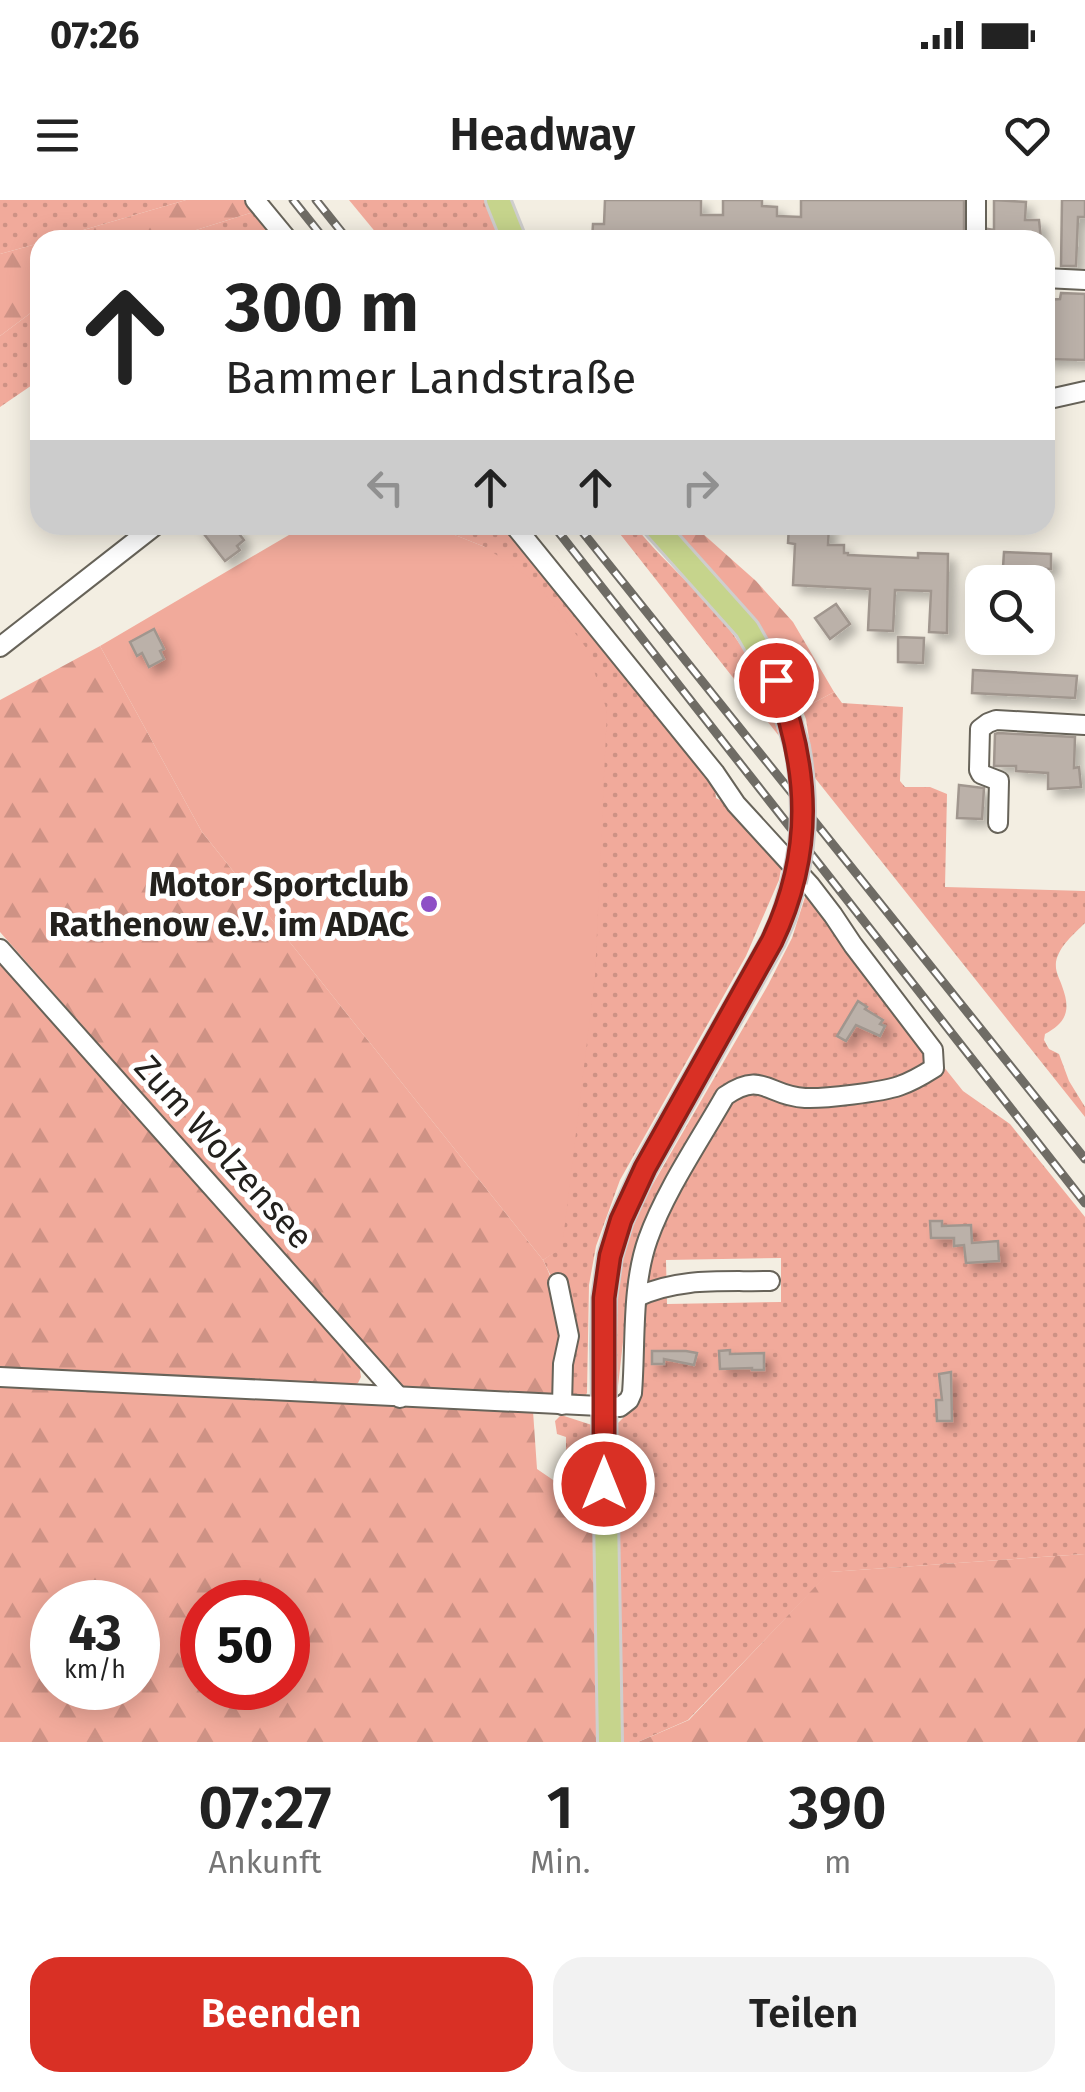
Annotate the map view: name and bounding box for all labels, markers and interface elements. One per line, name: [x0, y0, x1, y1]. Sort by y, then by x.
text: 07:26: [50, 12, 139, 58]
icon: menu: [30, 108, 85, 163]
text: Headway: [450, 108, 635, 162]
icon: heart: [1000, 108, 1055, 163]
text: 300 m: [225, 266, 419, 350]
icon: ahead: [60, 270, 190, 400]
text: Bammer Landstraße: [225, 351, 636, 405]
icon: left: [358, 460, 413, 515]
icon: ahead: [463, 460, 518, 515]
icon: ahead: [568, 460, 623, 515]
icon: right: [673, 460, 728, 515]
map controls: [965, 565, 1055, 655]
button: search: [965, 565, 1055, 655]
pin: [734, 638, 819, 723]
icon: arrive: [749, 653, 804, 708]
place label: Motor Sportclub Rathenow e.V. im ADAC: [49, 863, 409, 945]
marker: Motor Sportclub Rathenow e.V. im ADAC: [418, 893, 440, 915]
street label: Zum Wolzensee: [126, 1047, 322, 1257]
position arrow: [552, 1432, 656, 1536]
speed limit sign: 50: [180, 1580, 310, 1710]
text: 43: [68, 1603, 122, 1663]
text: km/h: [64, 1655, 126, 1685]
text: 07:27: [198, 1772, 332, 1844]
text: 1: [546, 1772, 574, 1844]
text: 390: [789, 1772, 887, 1844]
text: Ankunft: [209, 1843, 321, 1881]
text: Min.: [530, 1843, 590, 1881]
text: m: [824, 1843, 851, 1881]
button: Beenden: [30, 1957, 533, 2072]
button: Teilen: [553, 1957, 1055, 2072]

